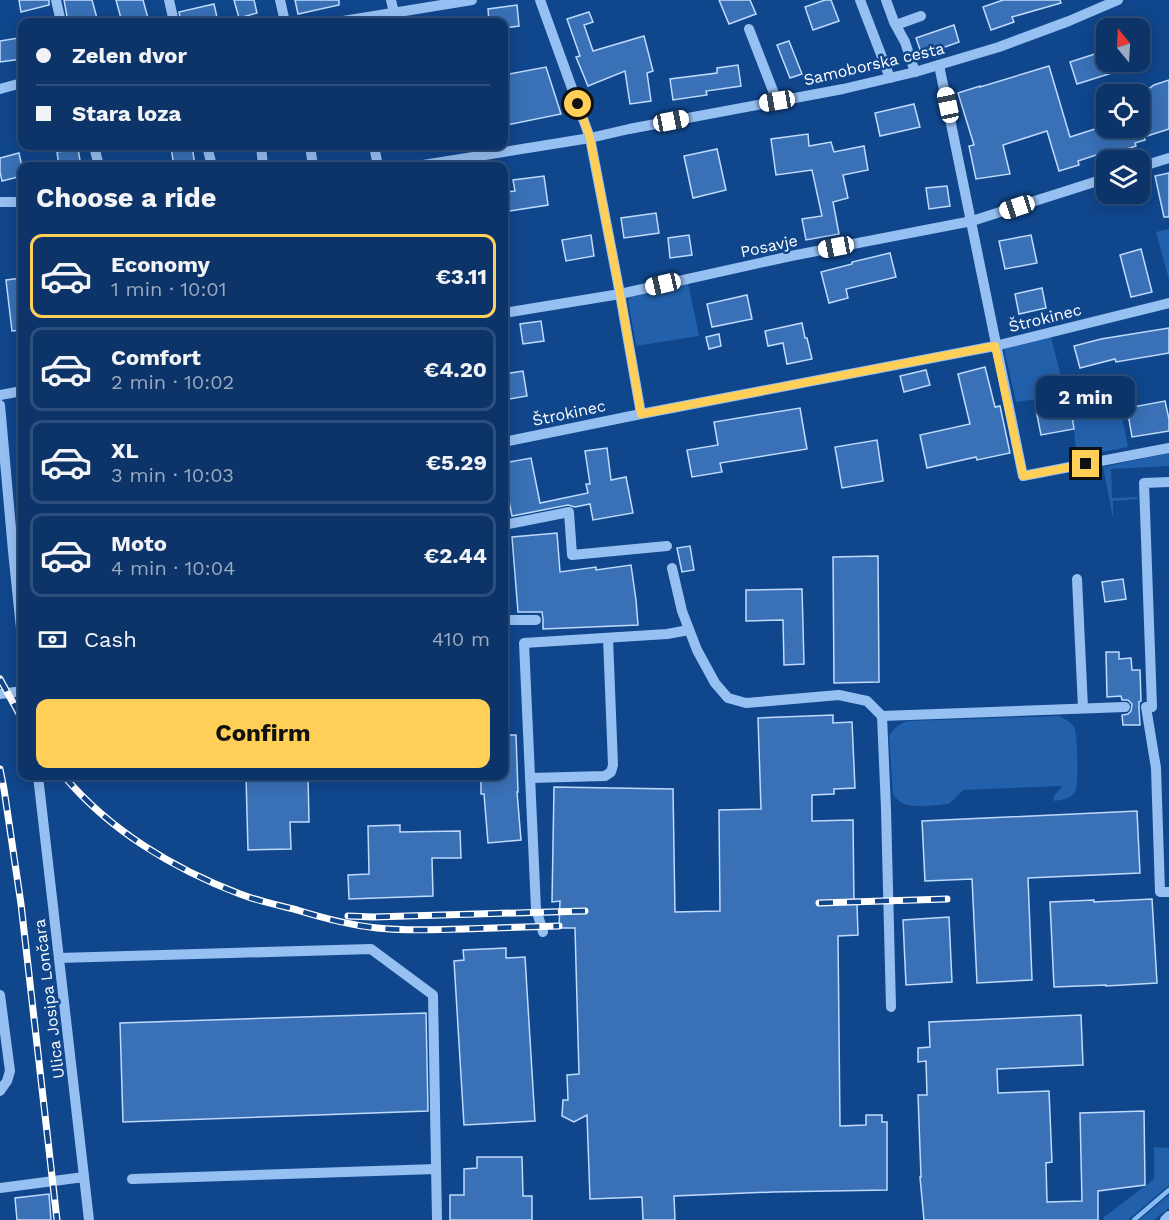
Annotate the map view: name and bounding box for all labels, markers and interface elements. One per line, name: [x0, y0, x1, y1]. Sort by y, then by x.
north arrow: [1096, 18, 1150, 72]
map controls: [1096, 18, 1150, 204]
street label: Samoborska cesta: [802, 39, 946, 89]
text: Zelen dvor: [72, 43, 187, 68]
button: locate: [1096, 84, 1150, 138]
car: [935, 86, 961, 124]
car: [758, 89, 796, 113]
route start: [564, 90, 591, 117]
text: Stara loza: [72, 101, 181, 126]
car: [652, 109, 690, 133]
button: layers: [1096, 150, 1150, 204]
text: Choose a ride: [36, 182, 216, 214]
car: [997, 193, 1037, 221]
street label: Posavje: [739, 231, 799, 261]
car: [817, 235, 855, 259]
icon: car: [39, 249, 93, 303]
text: Economy: [111, 252, 210, 277]
text: €3.11: [435, 264, 487, 289]
car: [643, 271, 683, 297]
text: 1 min · 10:01: [111, 277, 227, 301]
street label: Štrokinec: [1007, 300, 1083, 336]
icon: car: [39, 342, 93, 396]
text: Comfort: [111, 345, 201, 370]
text: €4.20: [424, 357, 487, 382]
text: 2 min · 10:02: [111, 370, 234, 394]
callout: 2 min: [1036, 377, 1136, 419]
text: 2 min: [1058, 385, 1113, 409]
street label: Štrokinec: [531, 396, 607, 430]
icon: car: [39, 435, 93, 489]
text: XL: [111, 438, 139, 463]
text: €5.29: [426, 450, 487, 475]
route end: [1072, 450, 1099, 477]
text: 3 min · 10:03: [111, 463, 234, 487]
icon: car: [39, 528, 93, 582]
text: Moto: [111, 531, 167, 556]
text: €2.44: [424, 543, 487, 568]
text: 4 min · 10:04: [111, 556, 235, 580]
icon: cash: [36, 623, 69, 656]
text: Cash: [84, 627, 137, 652]
text: 410 m: [432, 627, 490, 651]
button: Confirm: [36, 699, 490, 768]
street label: Ulica Josipa Lončara: [30, 918, 68, 1080]

